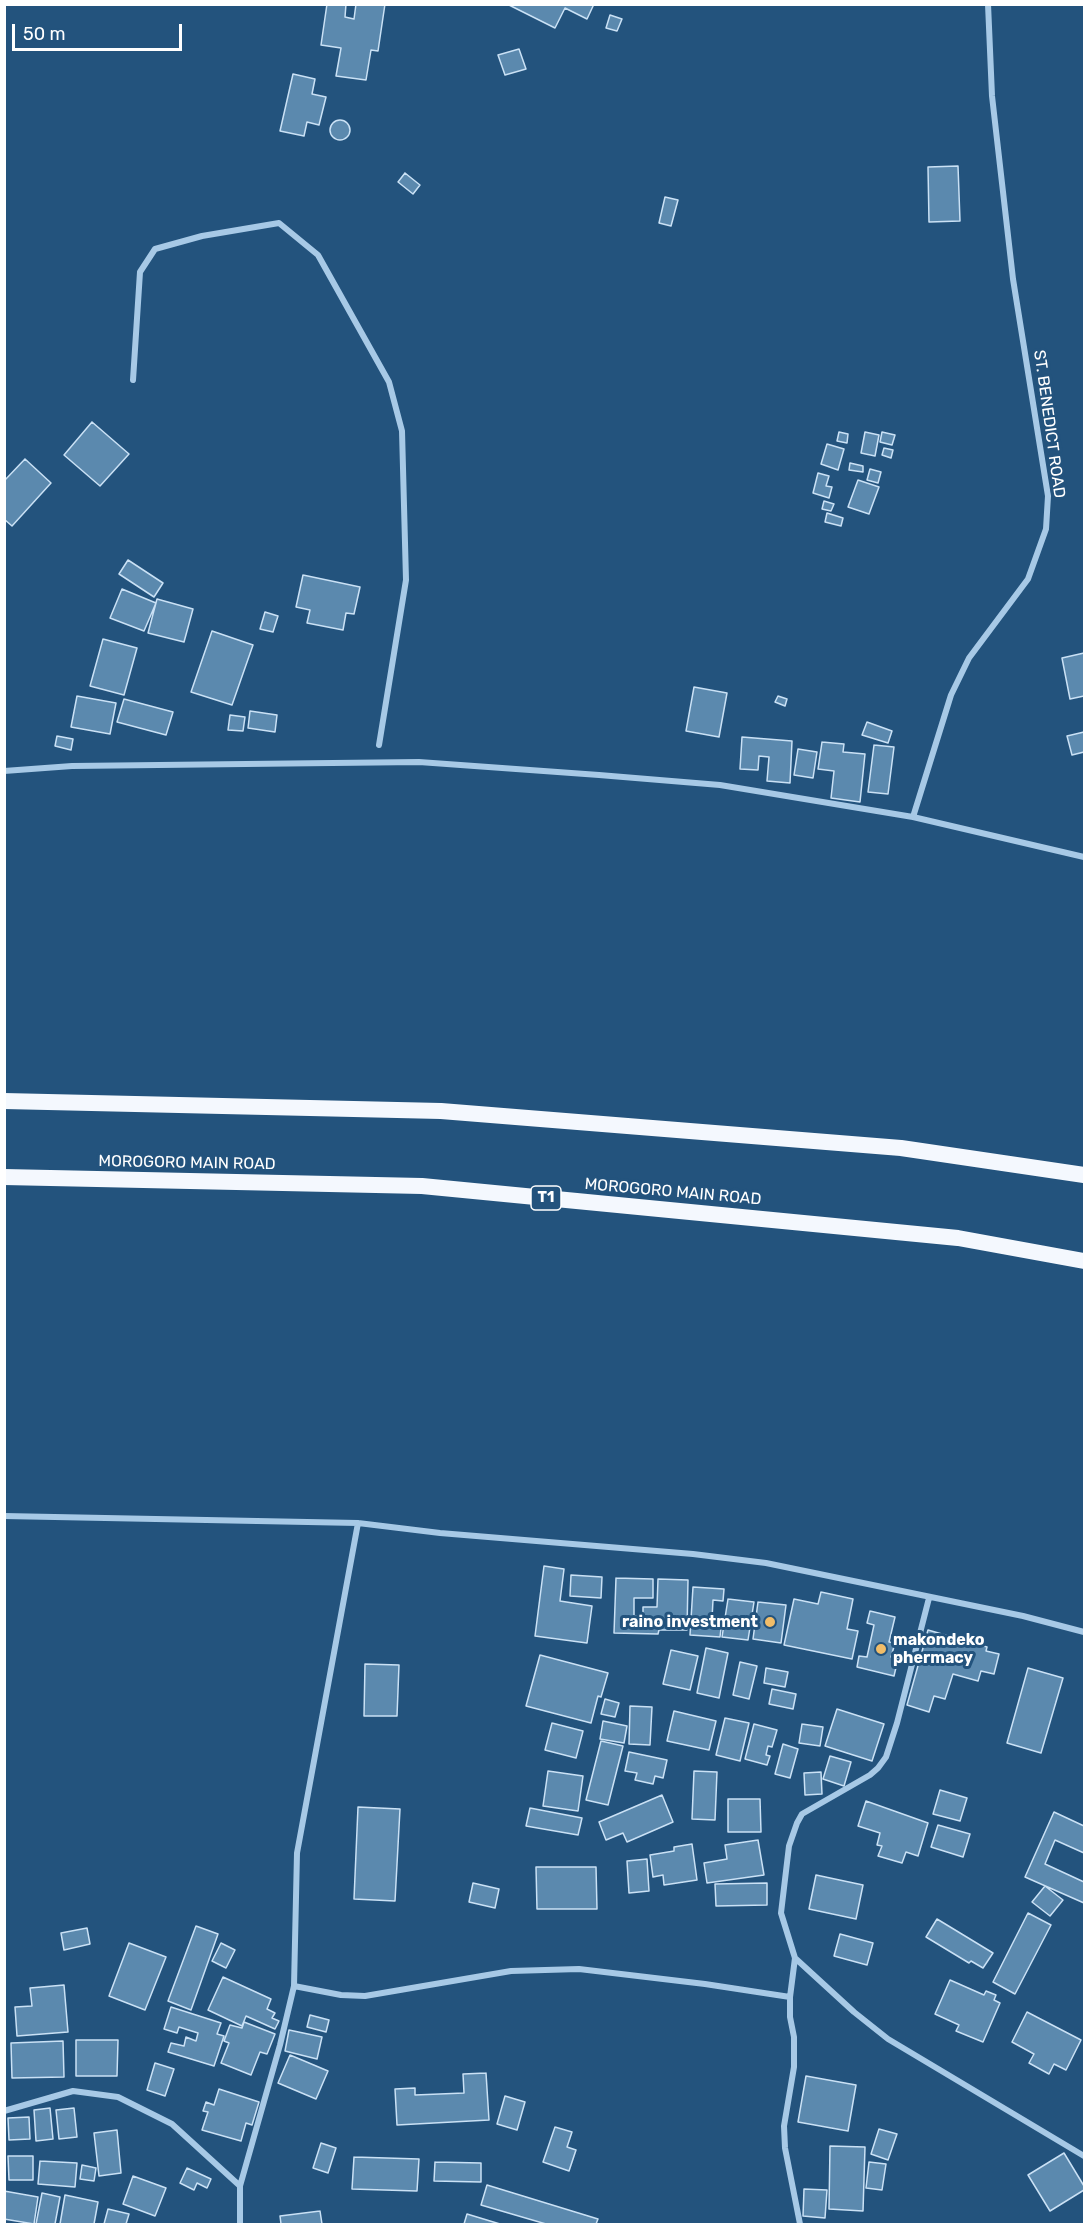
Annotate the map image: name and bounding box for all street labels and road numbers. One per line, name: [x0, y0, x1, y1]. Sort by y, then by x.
street label: ST. BENEDICT ROAD: [1029, 349, 1069, 499]
street label: MOROGORO MAIN ROAD: [98, 1152, 276, 1174]
street label: MOROGORO MAIN ROAD: [584, 1175, 762, 1209]
road number: T1: [531, 1186, 561, 1210]

